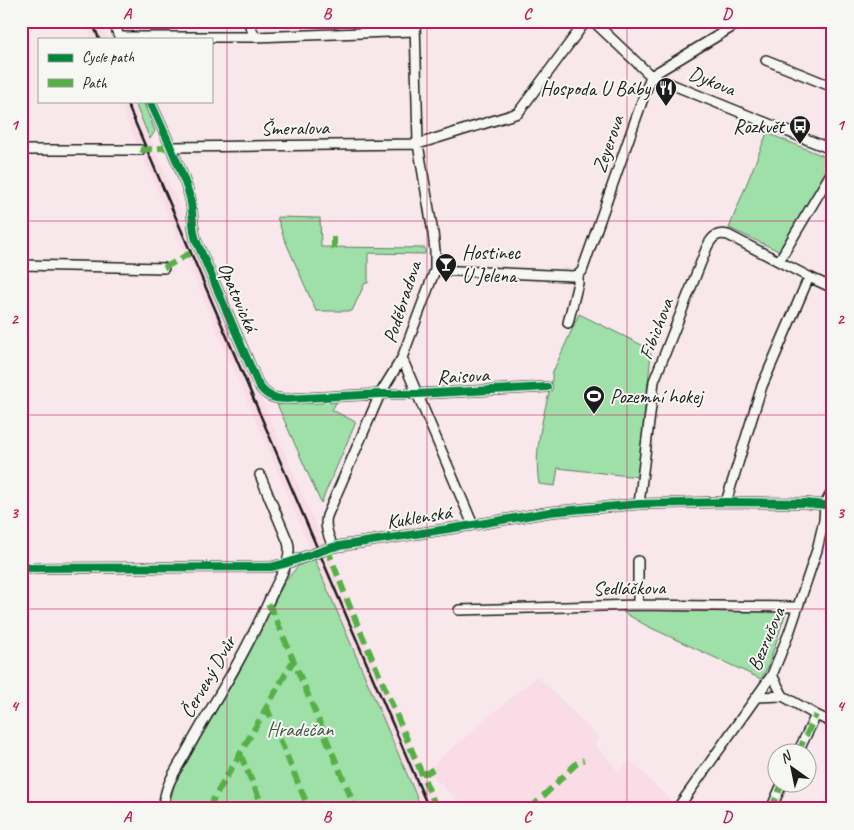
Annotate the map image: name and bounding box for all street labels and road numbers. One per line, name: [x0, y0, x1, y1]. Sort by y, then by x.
street label: Dykova: [685, 60, 741, 102]
street label: Zeyerova: [587, 111, 630, 176]
street label: Šmeralova: [261, 115, 331, 141]
street label: Poděbradova: [377, 256, 427, 346]
street label: Opatovická: [212, 258, 265, 338]
street label: Fibichova: [633, 294, 680, 363]
street label: Raisova: [436, 362, 491, 390]
street label: Kuklenská: [385, 499, 455, 534]
street label: Sedláčkova: [593, 575, 667, 601]
street label: Bezručova: [741, 602, 791, 675]
street label: Červený Dvůr: [175, 630, 242, 722]

